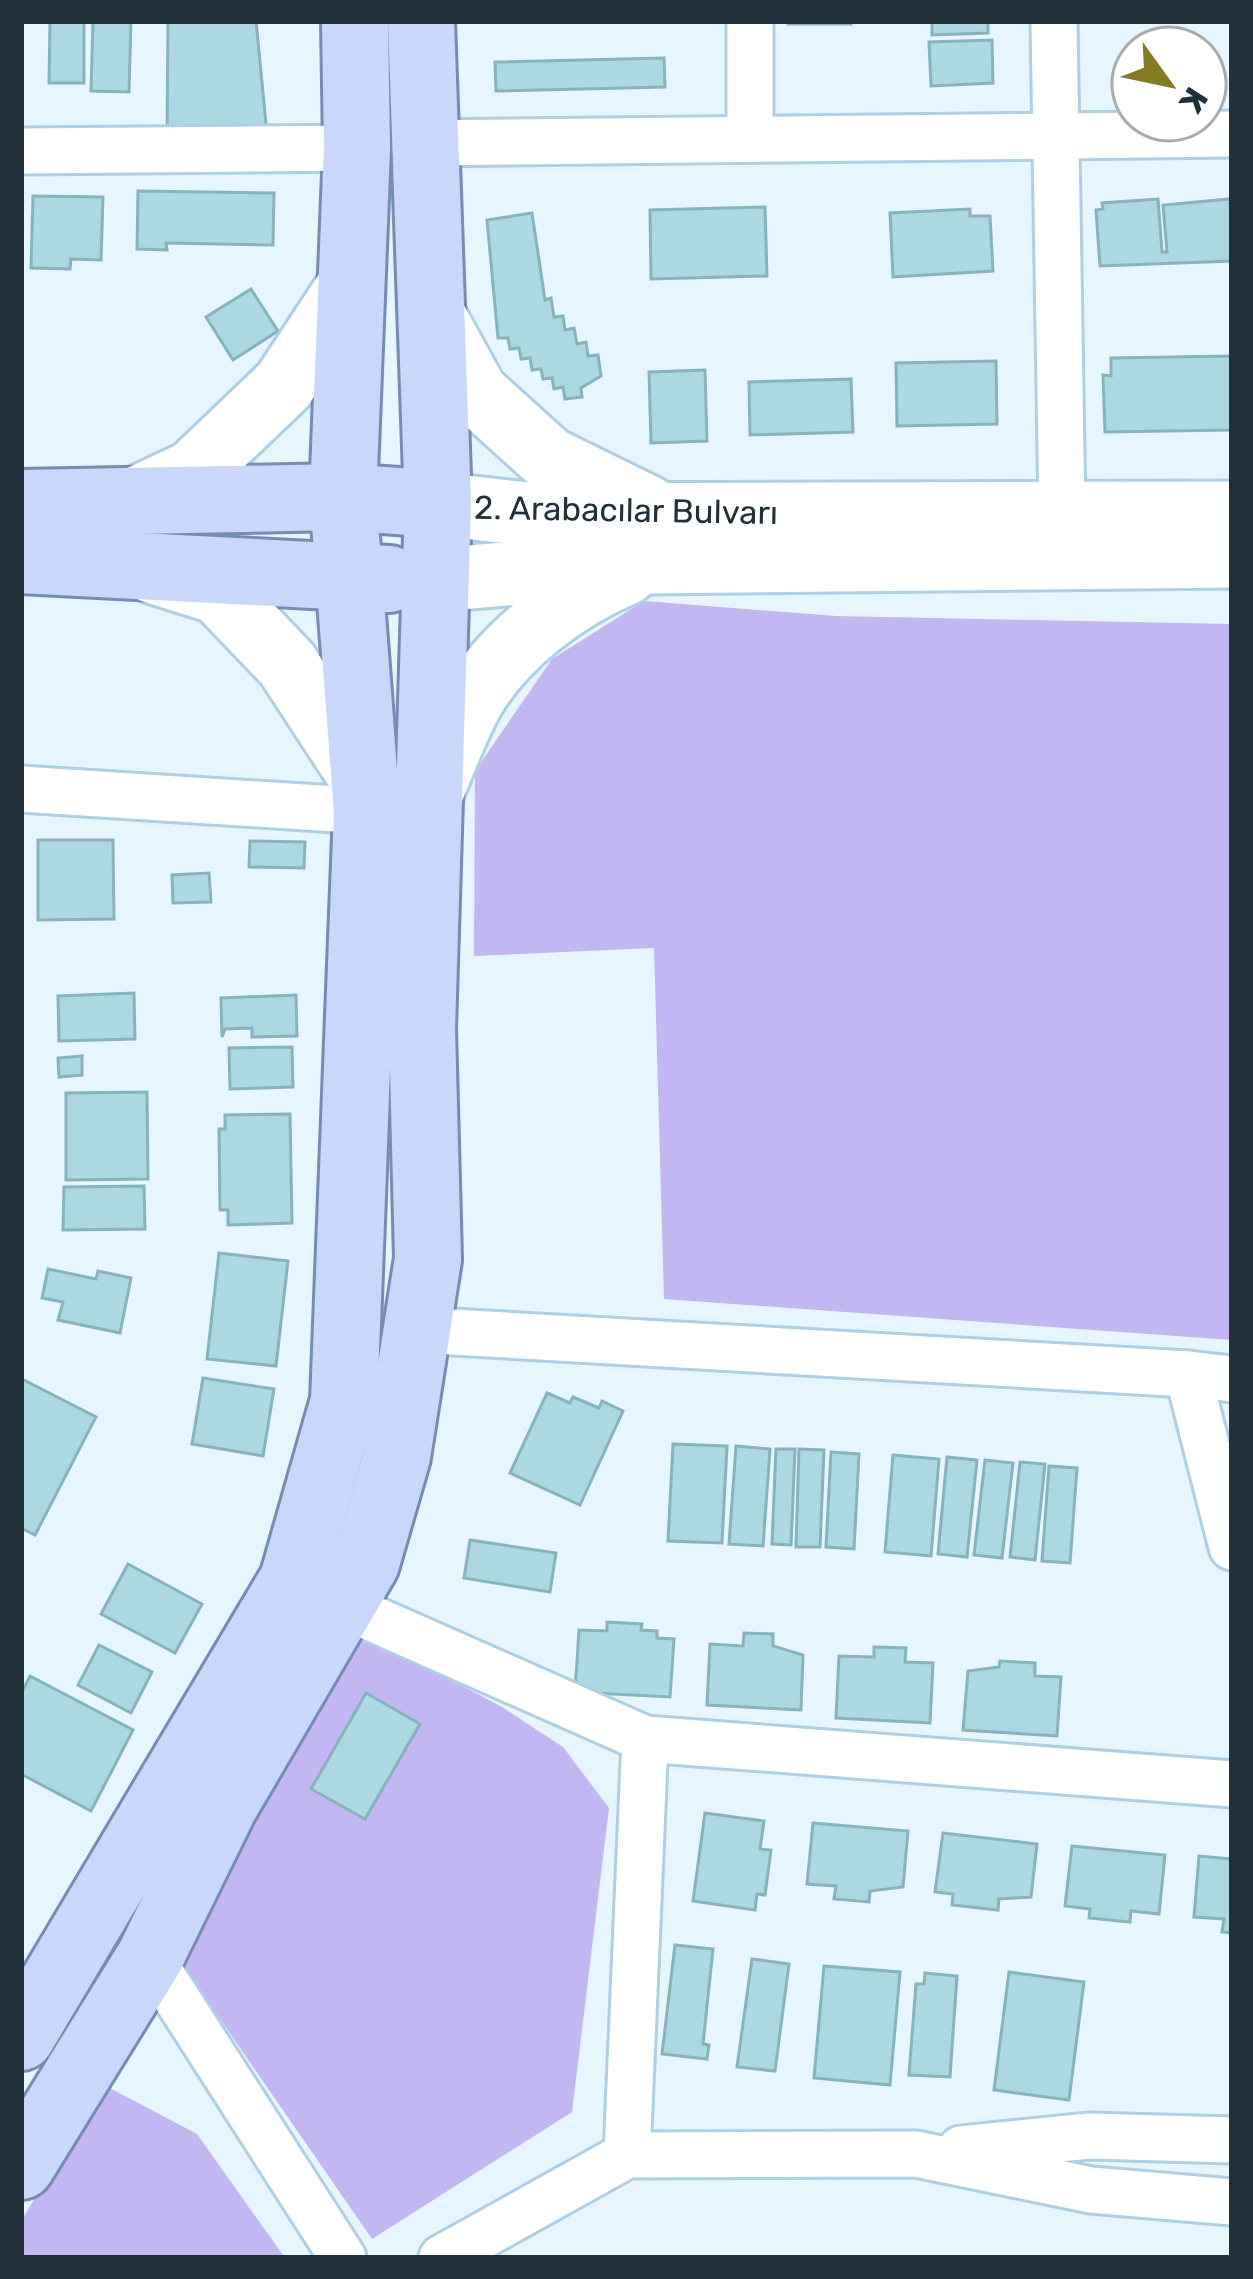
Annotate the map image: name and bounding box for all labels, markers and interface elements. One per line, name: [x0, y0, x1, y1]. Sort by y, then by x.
north arrow: [1109, 24, 1229, 144]
text: K: [1171, 80, 1216, 120]
street label: 2. Arabacılar Bulvarı: [474, 488, 778, 532]

